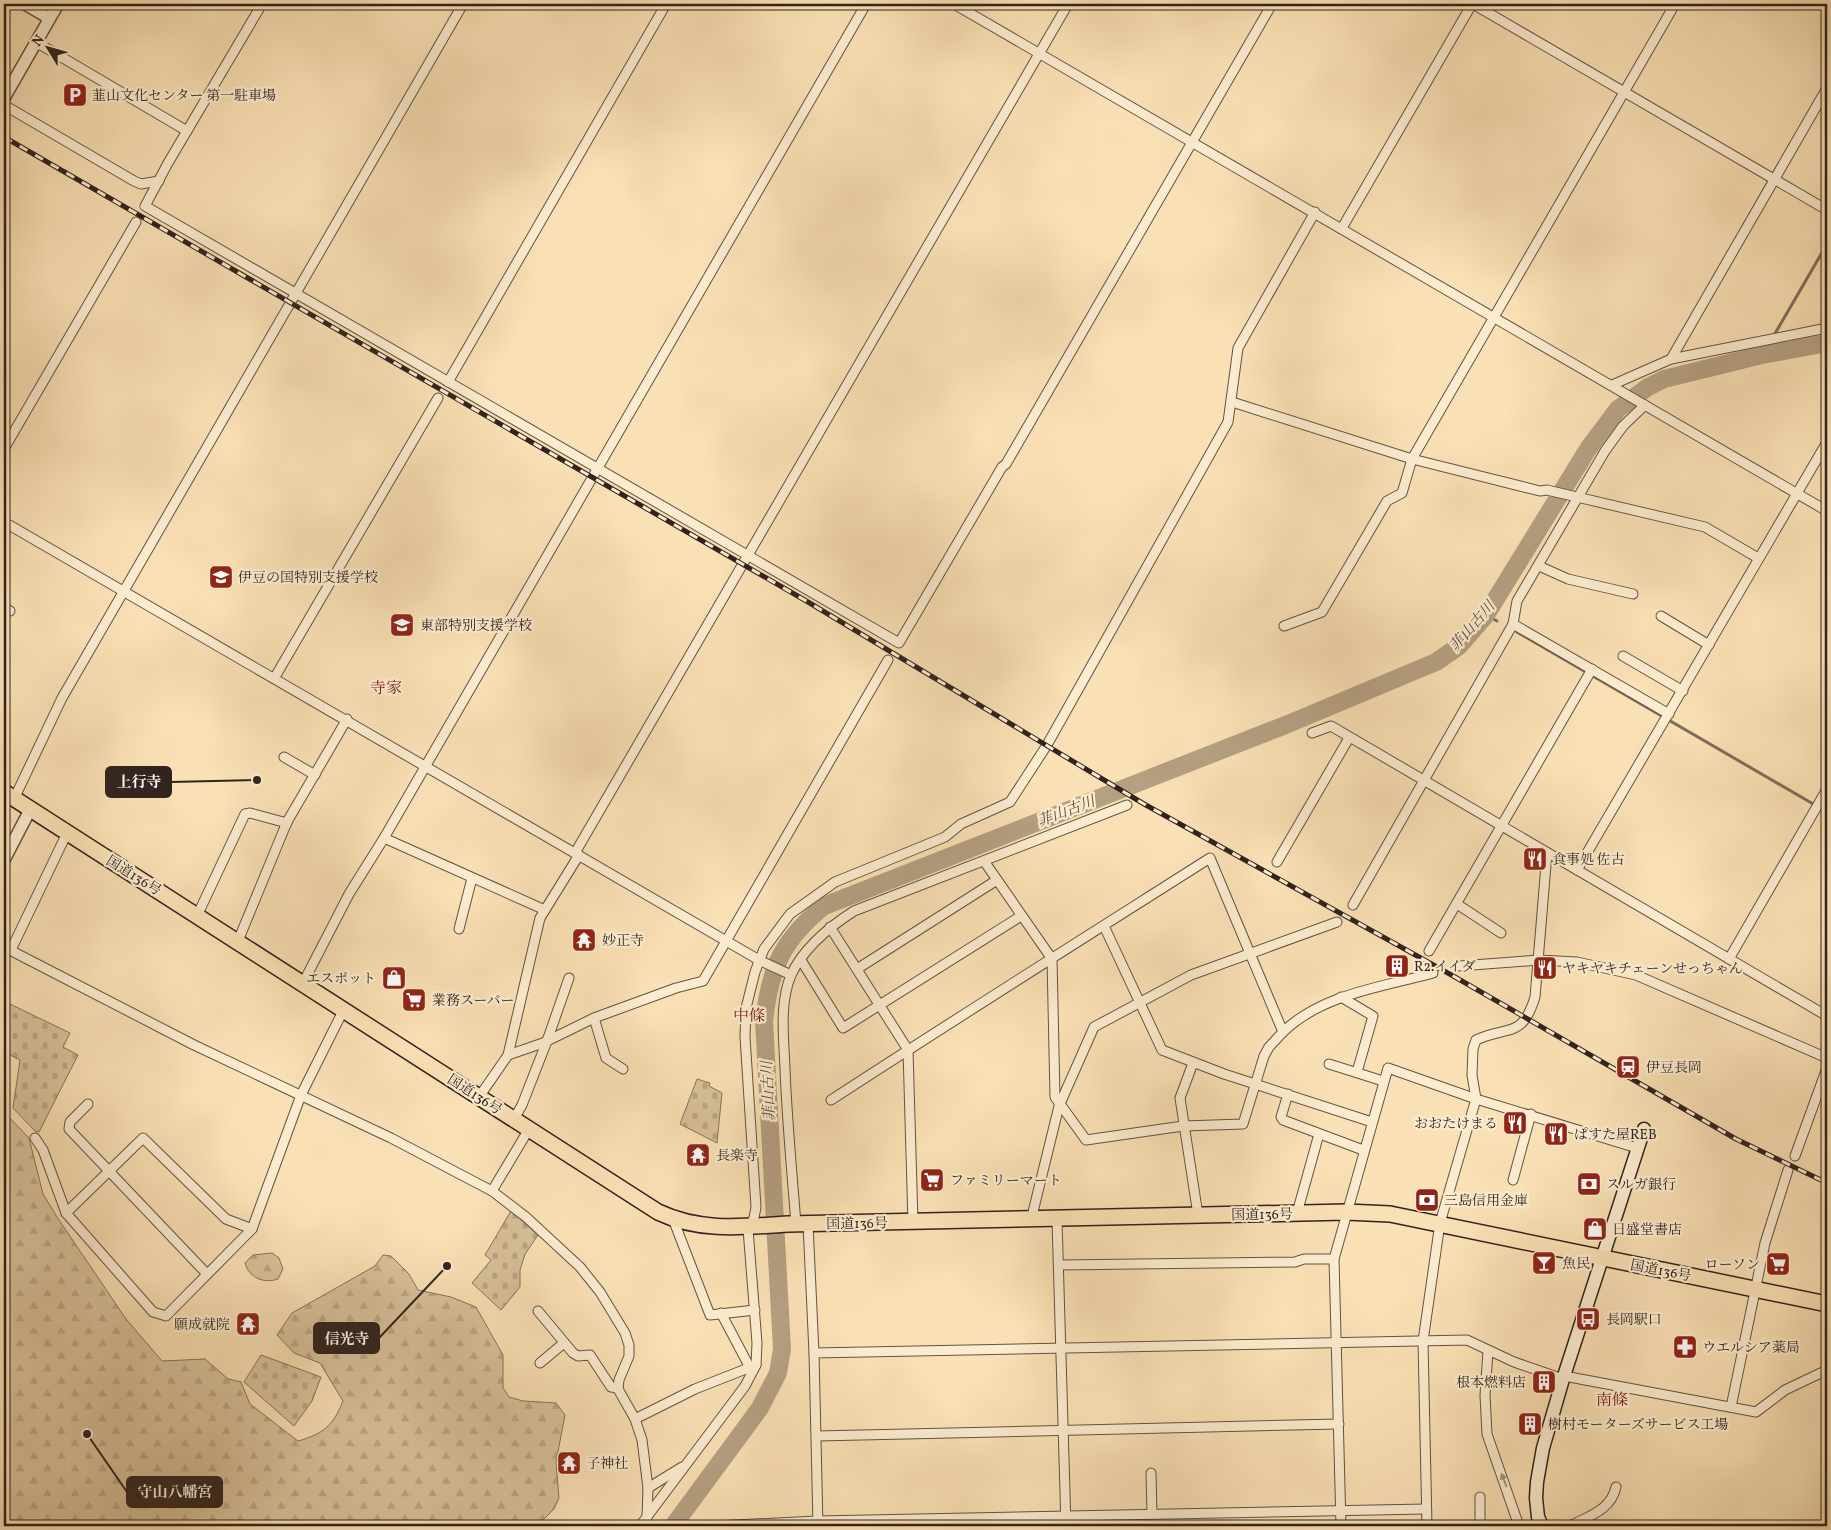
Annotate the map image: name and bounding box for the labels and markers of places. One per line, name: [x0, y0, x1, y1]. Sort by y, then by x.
parking icon: 韮山文化センター 第一駐車場: [62, 82, 88, 108]
place label: 韮山文化センター 第一駐車場: [92, 87, 276, 106]
school or university icon: 伊豆の国特別支援学校: [208, 564, 234, 590]
place label: 伊豆の国特別支援学校: [238, 569, 378, 588]
school or university icon: 東部特別支援学校: [389, 612, 415, 638]
place label: 東部特別支援学校: [420, 617, 532, 636]
callout: 上行寺: [106, 767, 171, 797]
restaurant icon: 食事処 佐古: [1522, 846, 1548, 872]
place label: 食事処 佐古: [1552, 851, 1625, 870]
temple icon: 妙正寺: [571, 927, 597, 953]
place label: 妙正寺: [602, 932, 644, 951]
building icon: R2.イイダ: [1384, 953, 1410, 979]
restaurant icon: ヤキヤキチェーンせっちゃん: [1532, 955, 1558, 981]
place label: R2.イイダ: [1414, 958, 1476, 977]
place label: ヤキヤキチェーンせっちゃん: [1562, 960, 1743, 979]
shop icon: エスポット: [381, 965, 407, 991]
place label: エスポット: [306, 970, 376, 989]
supermarket icon: 業務スーパー: [401, 987, 427, 1013]
place label: 業務スーパー: [432, 992, 515, 1011]
station icon: 伊豆長岡: [1615, 1054, 1641, 1080]
place label: 伊豆長岡: [1646, 1059, 1702, 1078]
restaurant icon: おおたけまる: [1502, 1110, 1528, 1136]
place label: おおたけまる: [1414, 1115, 1498, 1134]
restaurant icon: ぱすた屋REB: [1543, 1121, 1569, 1147]
place label: ぱすた屋REB: [1574, 1126, 1657, 1145]
temple icon: 長楽寺: [685, 1142, 711, 1168]
place label: 長楽寺: [716, 1147, 758, 1166]
supermarket icon: ファミリーマート: [919, 1167, 945, 1193]
bank icon: スルガ銀行: [1576, 1171, 1602, 1197]
place label: ファミリーマート: [950, 1172, 1062, 1191]
place label: スルガ銀行: [1606, 1176, 1676, 1195]
bank icon: 三島信用金庫: [1414, 1187, 1440, 1213]
place label: 三島信用金庫: [1444, 1192, 1528, 1211]
shop icon: 日盛堂書店: [1582, 1216, 1608, 1242]
place label: 日盛堂書店: [1612, 1221, 1682, 1240]
bar icon: 魚民: [1531, 1250, 1557, 1276]
supermarket icon: ローソン: [1765, 1251, 1791, 1277]
place label: 魚民: [1562, 1255, 1590, 1274]
place label: ローソン: [1705, 1256, 1760, 1275]
bus stop icon: 長岡駅口: [1575, 1306, 1601, 1332]
temple icon: 願成就院: [235, 1311, 261, 1337]
place label: 長岡駅口: [1606, 1311, 1662, 1330]
place label: 願成就院: [174, 1316, 230, 1335]
callout: 信光寺: [314, 1323, 379, 1353]
pharmacy icon: ウエルシア薬局: [1672, 1334, 1698, 1360]
place label: ウエルシア薬局: [1702, 1339, 1800, 1358]
building icon: 根本燃料店: [1531, 1369, 1557, 1395]
place label: 根本燃料店: [1456, 1374, 1526, 1393]
building icon: 樹村モーターズサービス工場: [1517, 1411, 1543, 1437]
place label: 樹村モーターズサービス工場: [1548, 1416, 1728, 1435]
temple icon: 子神社: [556, 1450, 582, 1476]
place label: 子神社: [586, 1455, 628, 1474]
callout: 守山八幡宮: [127, 1477, 222, 1507]

